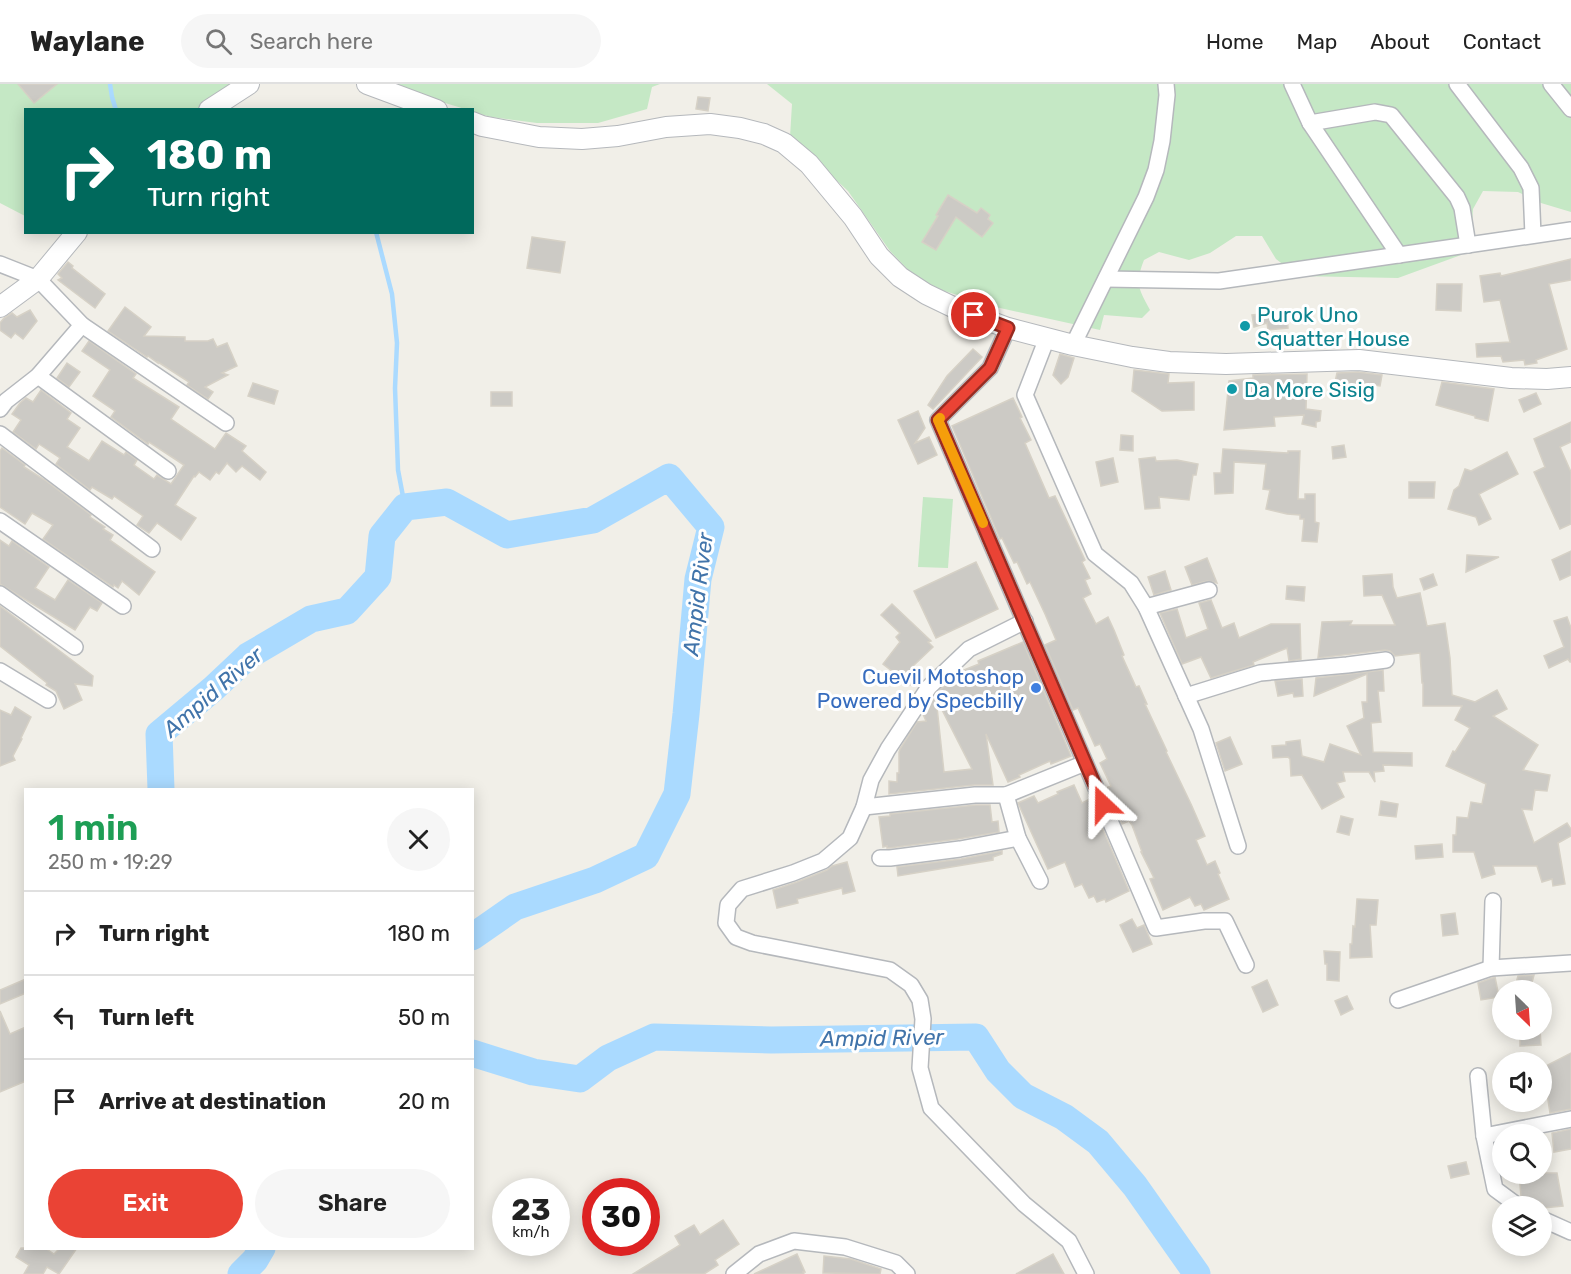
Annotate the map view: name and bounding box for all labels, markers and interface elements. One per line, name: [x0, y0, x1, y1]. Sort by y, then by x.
search box: [181, 14, 601, 68]
text: Waylane: [30, 25, 145, 58]
icon: search: [202, 25, 235, 58]
text: Search here: [250, 28, 373, 55]
text: Home: [1206, 29, 1263, 54]
text: Map: [1296, 29, 1337, 54]
text: About: [1370, 29, 1430, 54]
text: Contact: [1463, 29, 1541, 54]
text: 180 m: [147, 130, 272, 180]
icon: right: [48, 132, 126, 210]
text: Turn right: [147, 181, 270, 213]
pin: [948, 289, 999, 340]
icon: arrive: [957, 298, 990, 331]
place label: Purok Uno Squatter House: [1257, 302, 1410, 351]
marker: Purok Uno Squatter House: [1238, 319, 1252, 333]
place label: Da More Sisig: [1244, 377, 1375, 402]
marker: Da More Sisig: [1225, 382, 1239, 396]
water label: Ampid River: [677, 529, 719, 658]
water label: Ampid River: [157, 640, 270, 743]
place label: Cuevil Motoshop Powered by Specbilly: [817, 664, 1024, 713]
marker: Cuevil Motoshop Powered by Specbilly: [1029, 681, 1043, 695]
position arrow: [1071, 772, 1135, 836]
text: 1 min: [48, 806, 139, 849]
button: close: [387, 808, 450, 871]
text: 250 m · 19:29: [48, 850, 173, 874]
icon: right: [48, 917, 81, 950]
text: Turn right: [99, 920, 209, 947]
text: 180 m: [388, 920, 450, 947]
north arrow: [1492, 980, 1552, 1040]
map controls: [1492, 980, 1552, 1256]
icon: left: [48, 1001, 81, 1034]
text: Turn left: [99, 1004, 194, 1031]
text: 50 m: [398, 1004, 450, 1031]
water label: Ampid River: [819, 1023, 946, 1053]
button: sound: [1492, 1052, 1552, 1112]
icon: arrive: [48, 1085, 81, 1118]
text: Arrive at destination: [99, 1088, 326, 1115]
text: 20 m: [398, 1088, 450, 1115]
button: search: [1492, 1124, 1552, 1184]
button: Exit: [48, 1169, 243, 1238]
button: Share: [255, 1169, 450, 1238]
speed limit sign: 30: [582, 1178, 660, 1256]
text: 23: [511, 1192, 551, 1228]
button: layers: [1492, 1196, 1552, 1256]
text: km/h: [512, 1223, 550, 1241]

